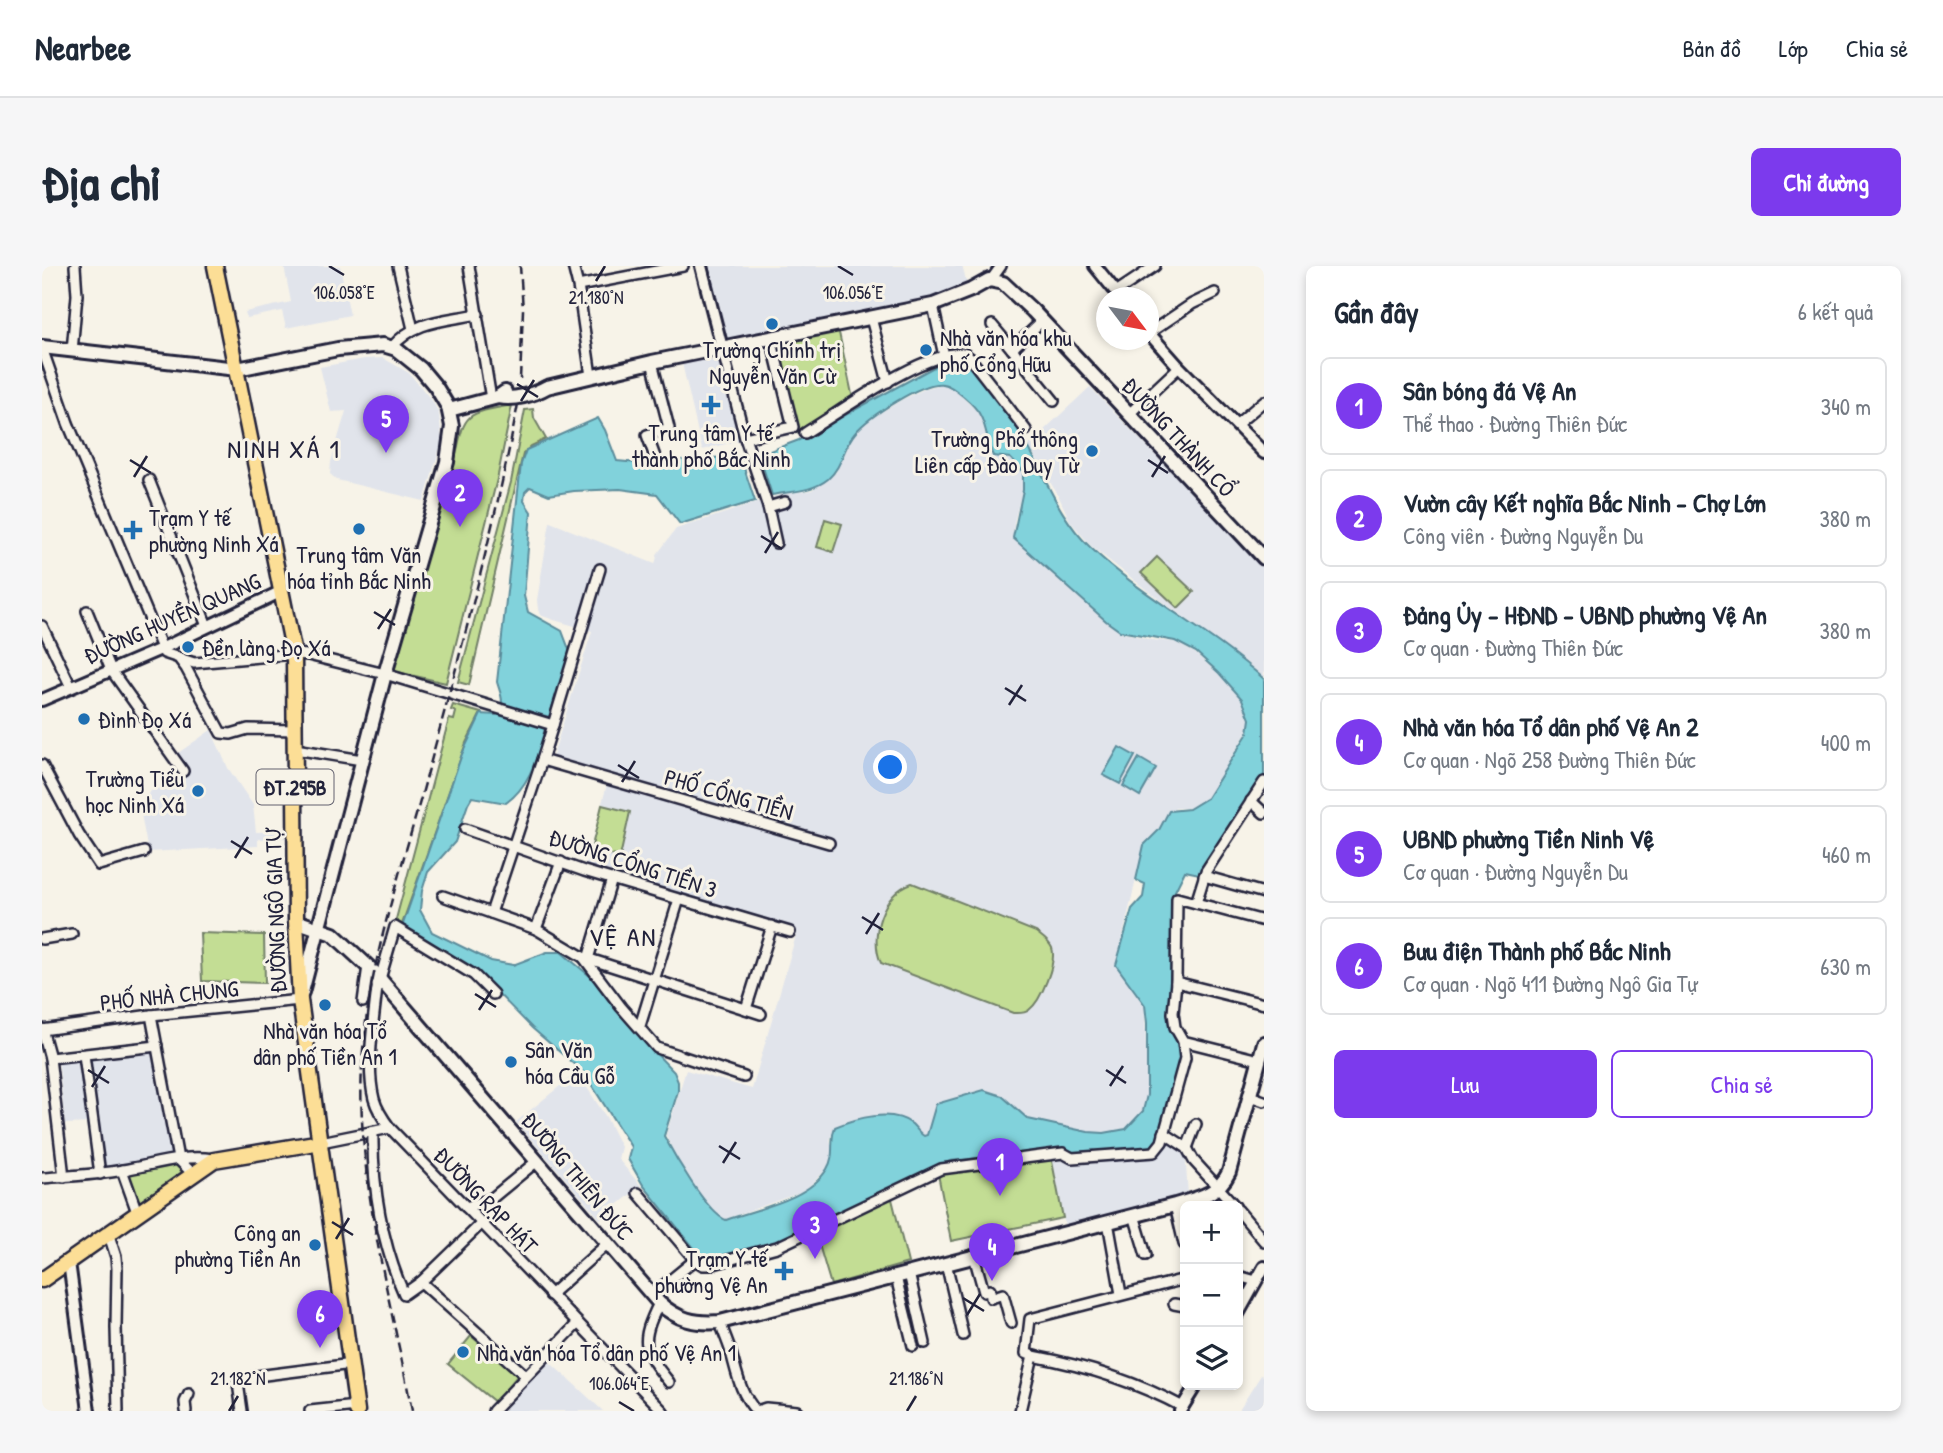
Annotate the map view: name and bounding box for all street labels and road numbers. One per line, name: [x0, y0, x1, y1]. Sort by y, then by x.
street label: ĐƯỜNG THÀNH CỔ: [1115, 370, 1243, 504]
street label: ĐƯỜNG HUYỀN QUANG: [79, 565, 265, 671]
street label: PHỐ CỔNG TIỀN: [661, 761, 797, 827]
road number: ĐT.295B: [257, 770, 334, 804]
street label: ĐƯỜNG CỔNG TIỀN 3: [545, 821, 721, 905]
street label: ĐƯỜNG NGÔ GIA TỰ: [257, 826, 293, 994]
street label: PHỐ NHÀ CHUNG: [98, 972, 240, 1018]
street label: ĐƯỜNG THIÊN ĐỨC: [515, 1105, 641, 1247]
street label: ĐƯỜNG RẠP HÁT: [427, 1140, 545, 1260]

